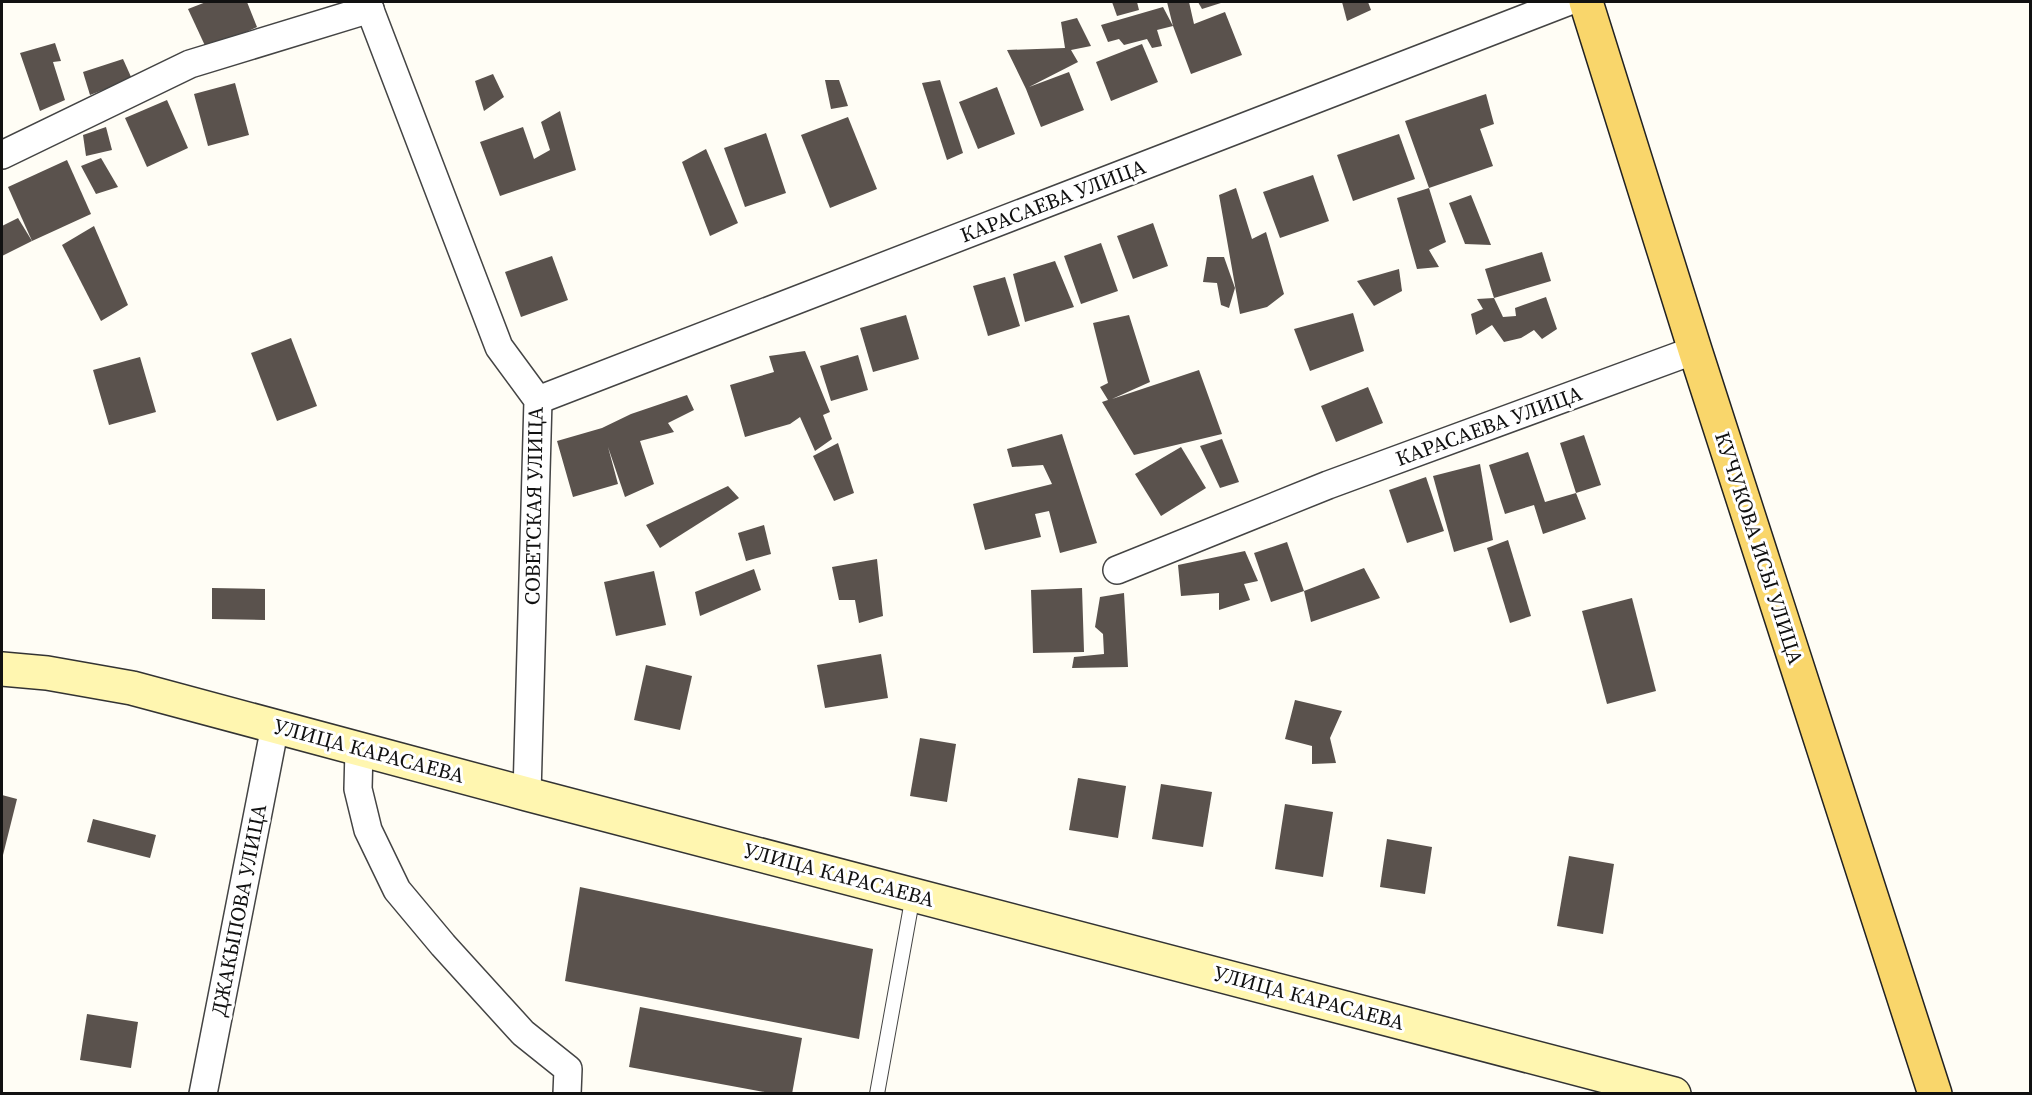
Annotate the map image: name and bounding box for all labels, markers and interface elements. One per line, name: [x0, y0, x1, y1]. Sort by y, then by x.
street label: КАРАСАЕВА УЛИЦА: [956, 152, 1150, 249]
street label: КАРАСАЕВА УЛИЦА: [1392, 378, 1586, 473]
street label: СОВЕТСКАЯ УЛИЦА: [517, 406, 550, 605]
street label: КУЧУКОВА ИСЫ УЛИЦА: [1708, 428, 1811, 668]
street label: УЛИЦА КАРАСАЕВА: [271, 711, 468, 790]
street label: ДЖАКЫПОВА УЛИЦА: [204, 801, 273, 1019]
street label: УЛИЦА КАРАСАЕВА: [741, 835, 938, 914]
street label: УЛИЦА КАРАСАЕВА: [1211, 958, 1408, 1037]

